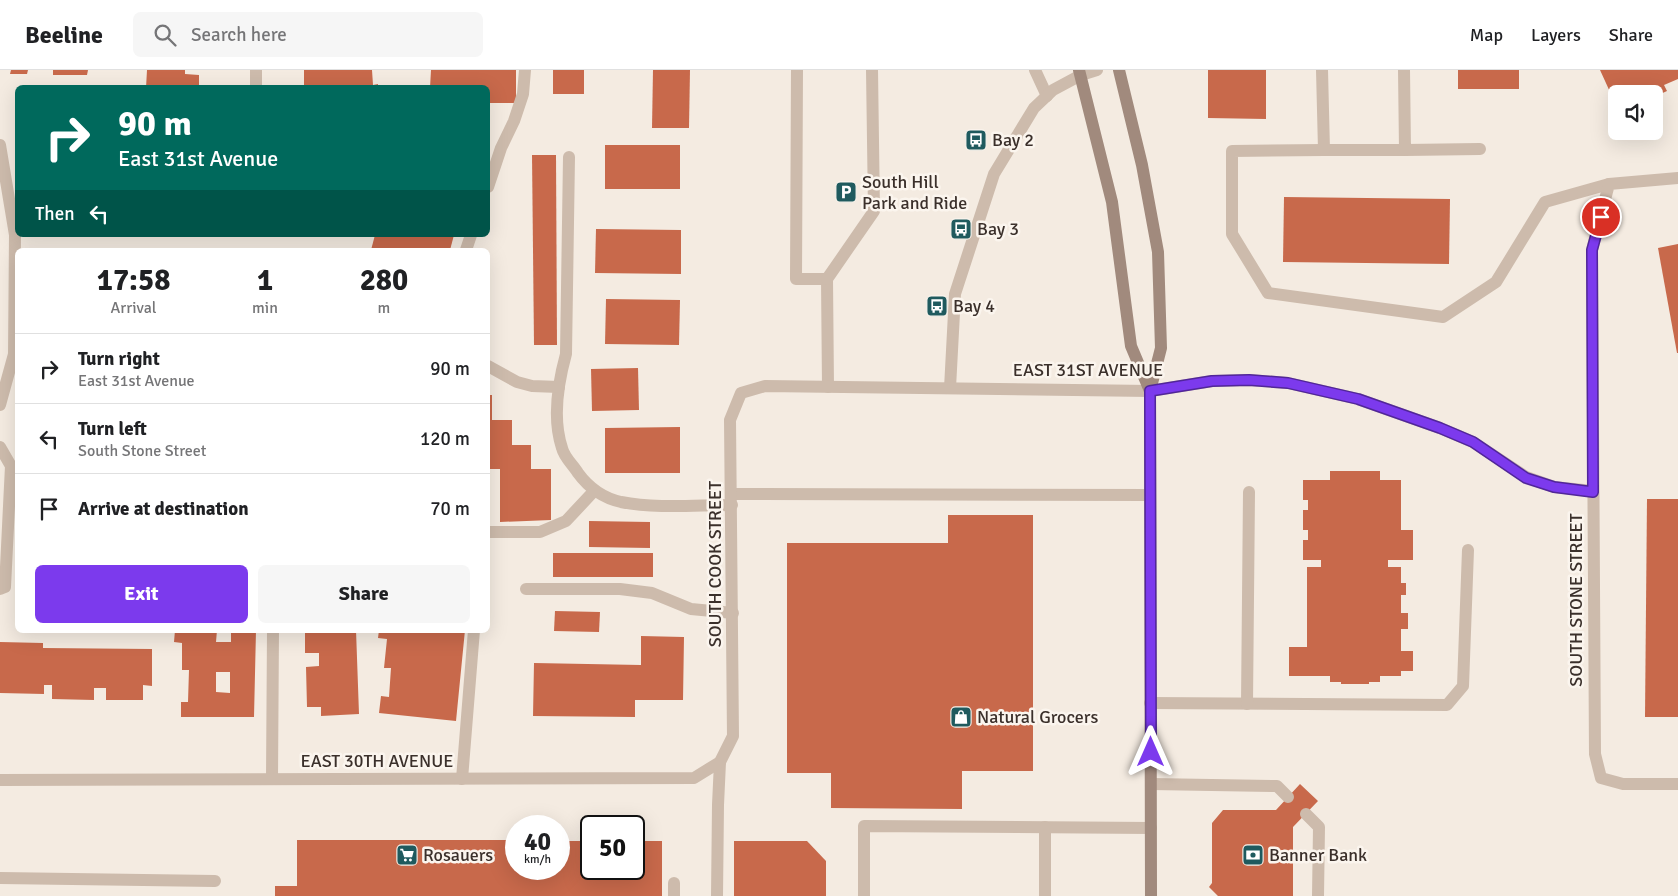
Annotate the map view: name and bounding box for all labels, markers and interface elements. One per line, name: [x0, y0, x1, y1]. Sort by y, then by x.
search box: [133, 12, 483, 57]
text: Beeline: [25, 20, 103, 50]
icon: search: [151, 21, 179, 49]
text: Search here: [191, 23, 287, 47]
text: Map: [1470, 24, 1503, 46]
text: Layers: [1531, 24, 1581, 46]
text: Share: [1609, 24, 1653, 46]
map controls: [1608, 85, 1663, 140]
button: sound: [1608, 85, 1663, 140]
text: 90 m: [118, 102, 192, 145]
icon: right: [35, 105, 100, 170]
bus stop icon: Bay 2: [964, 128, 988, 152]
place label: Bay 2: [992, 129, 1034, 151]
text: East 31st Avenue: [118, 145, 278, 172]
place label: South Hill Park and Ride: [862, 171, 967, 214]
parking icon: South Hill Park and Ride: [834, 180, 858, 204]
pin: [1580, 196, 1622, 238]
icon: left: [85, 200, 113, 228]
text: Then: [35, 202, 75, 226]
icon: arrive: [1587, 203, 1615, 231]
bus stop icon: Bay 3: [949, 217, 973, 241]
place label: Bay 3: [977, 218, 1019, 240]
text: 17:58: [97, 262, 170, 299]
text: 1: [257, 262, 273, 299]
text: 280: [360, 262, 408, 299]
bus stop icon: Bay 4: [925, 294, 949, 318]
place label: Bay 4: [953, 295, 995, 317]
text: Arrival: [110, 298, 157, 318]
text: min: [252, 298, 278, 318]
text: m: [378, 298, 390, 318]
text: Turn right: [78, 347, 160, 371]
icon: right: [35, 355, 63, 383]
text: 90 m: [430, 357, 470, 381]
street label: EAST 31ST AVENUE: [1013, 359, 1163, 381]
text: East 31st Avenue: [78, 371, 195, 391]
text: Turn left: [78, 417, 147, 441]
icon: left: [35, 425, 63, 453]
text: 120 m: [420, 427, 470, 451]
text: South Stone Street: [78, 441, 206, 461]
street label: SOUTH COOK STREET: [704, 481, 726, 647]
icon: arrive: [35, 495, 63, 523]
text: Arrive at destination: [78, 497, 249, 521]
text: 70 m: [430, 497, 470, 521]
street label: SOUTH STONE STREET: [1565, 513, 1587, 687]
button: Exit: [35, 565, 248, 623]
button: Share: [258, 565, 470, 623]
shop icon: Natural Grocers: [949, 705, 973, 729]
place label: Natural Grocers: [977, 706, 1098, 728]
position arrow: [1124, 725, 1176, 777]
street label: EAST 30TH AVENUE: [300, 750, 454, 772]
speed limit sign: 50: [580, 815, 645, 880]
text: 40: [524, 826, 551, 857]
supermarket icon: Rosauers: [395, 843, 419, 867]
bank icon: Banner Bank: [1241, 843, 1265, 867]
place label: Rosauers: [423, 844, 493, 866]
place label: Banner Bank: [1269, 844, 1367, 866]
text: km/h: [524, 852, 551, 867]

